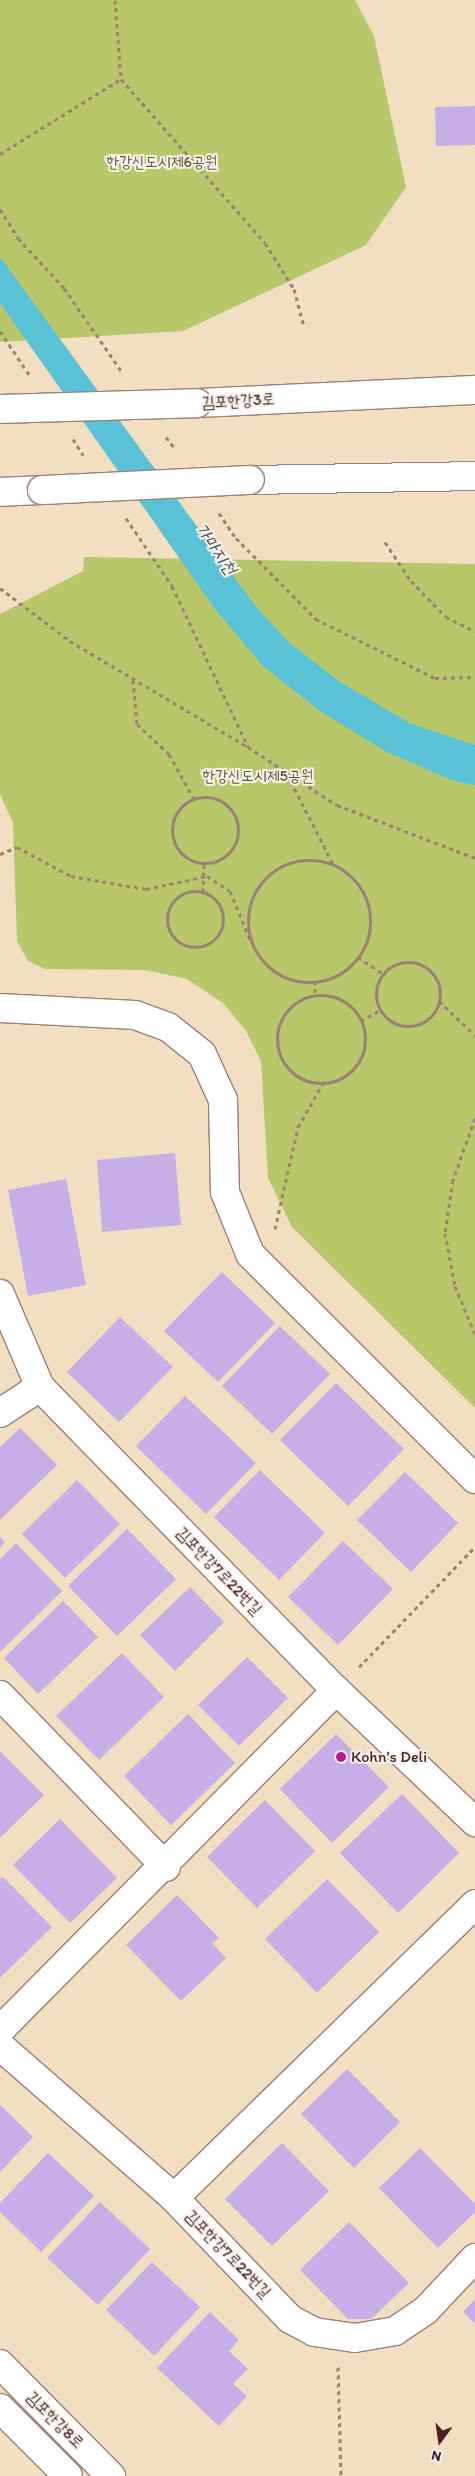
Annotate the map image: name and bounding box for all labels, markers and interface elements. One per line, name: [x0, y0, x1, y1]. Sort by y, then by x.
park label: 한강신도시제6공원: [106, 152, 218, 172]
street label: 김포한강3로: [201, 390, 275, 412]
water label: 가마지천: [191, 519, 241, 579]
park label: 한강신도시제5공원: [202, 766, 314, 786]
street label: 김포한강7로22번길: [172, 1523, 266, 1619]
place label: Kohn’s Deli: [351, 1747, 427, 1767]
marker: Kohn’s Deli: [335, 1751, 347, 1763]
street label: 김포한강7로22번길: [181, 2206, 275, 2302]
street label: 김포한강8로: [22, 2387, 88, 2453]
north arrow: [415, 2416, 465, 2466]
text: N: [430, 2447, 443, 2465]

